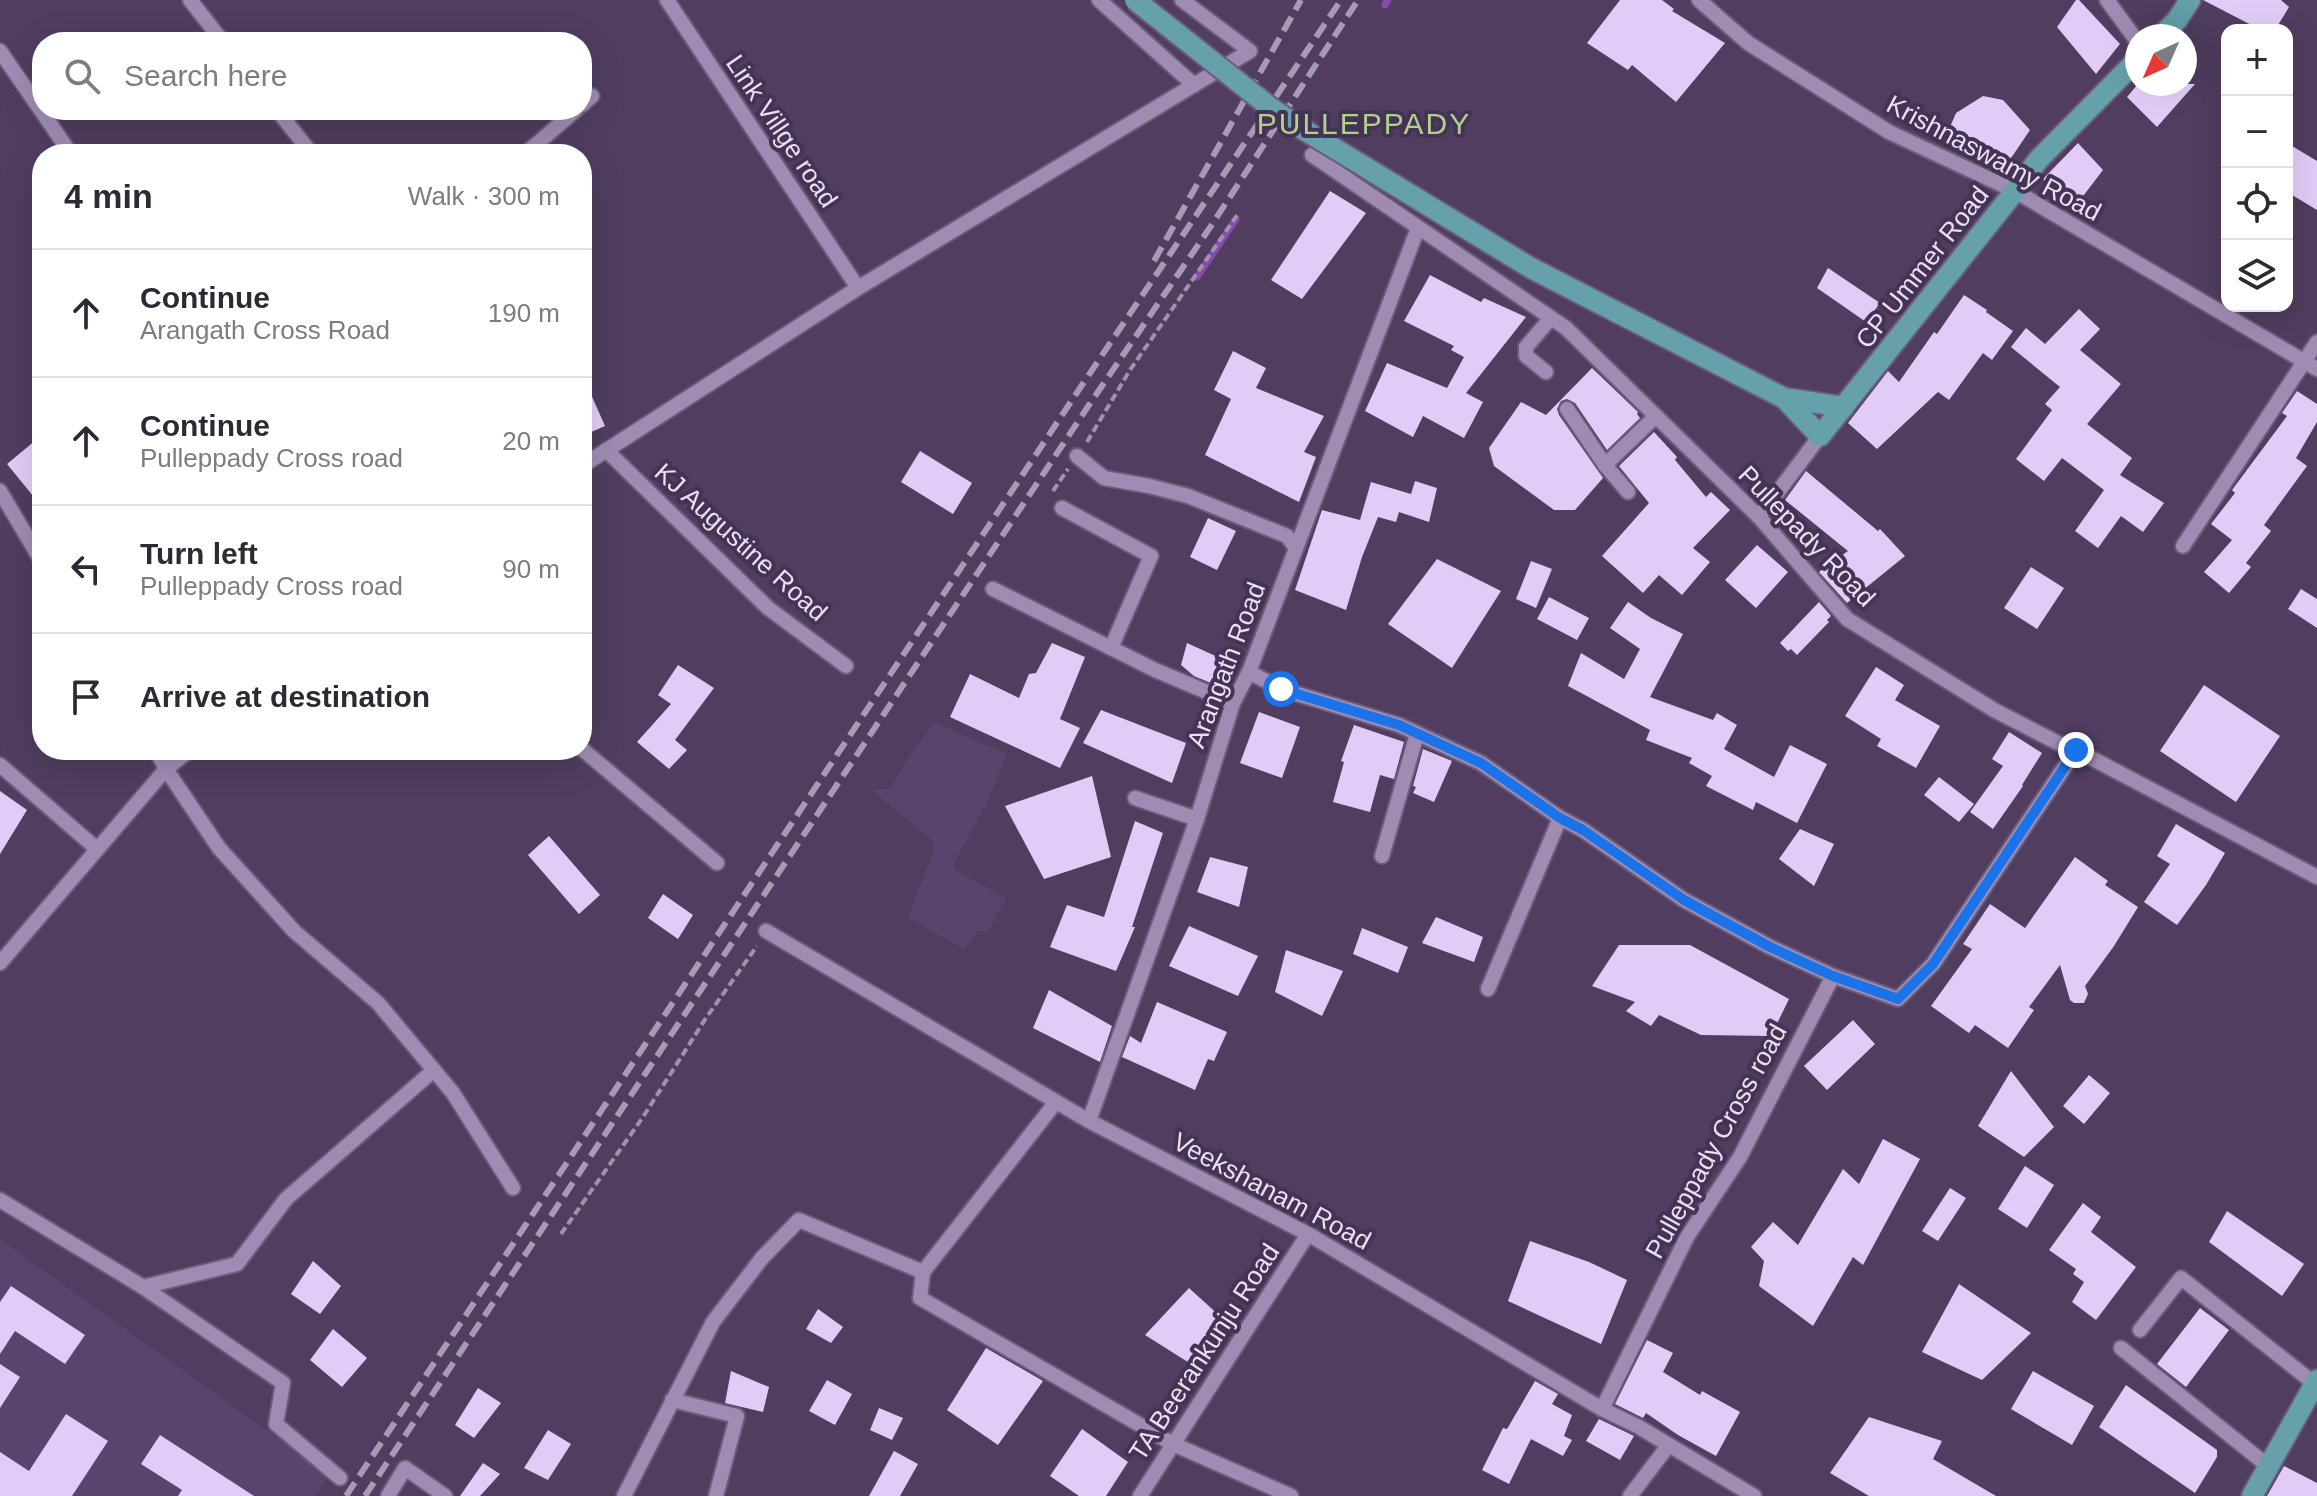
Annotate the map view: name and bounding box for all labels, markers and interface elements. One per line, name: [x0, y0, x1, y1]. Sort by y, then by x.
north arrow: [2125, 24, 2197, 96]
map controls: [2221, 24, 2293, 312]
button: +: [2221, 24, 2293, 96]
search box: [32, 32, 592, 120]
street label: Link Villge road: [720, 49, 844, 213]
icon: search: [60, 54, 104, 98]
text: Search here: [124, 59, 287, 92]
street label: Krishnaswamy Road: [1882, 89, 2106, 227]
button: −: [2221, 96, 2293, 168]
district label: PULLEPPADY: [1257, 107, 1471, 140]
button: locate: [2221, 168, 2293, 240]
text: 4 min: [64, 177, 153, 215]
street label: CP Ummer Road: [1849, 180, 1995, 354]
text: Walk · 300 m: [408, 181, 560, 211]
button: layers: [2221, 240, 2293, 312]
text: Continue: [140, 281, 270, 314]
icon: ahead: [64, 291, 108, 335]
text: 190 m: [488, 298, 560, 328]
text: Arangath Cross Road: [140, 315, 390, 345]
text: Continue: [140, 409, 270, 442]
icon: ahead: [64, 419, 108, 463]
text: 20 m: [502, 426, 560, 456]
text: Pulleppady Cross road: [140, 443, 403, 473]
street label: KJ Augustine Road: [649, 457, 833, 627]
street label: Pullepady Road: [1732, 460, 1882, 612]
text: Turn left: [140, 537, 258, 570]
icon: left: [64, 547, 108, 591]
text: 90 m: [502, 554, 560, 584]
text: Pulleppady Cross road: [140, 571, 403, 601]
street label: Arangath Road: [1181, 578, 1271, 752]
route start: [1263, 671, 1299, 707]
icon: arrive: [64, 675, 108, 719]
text: Arrive at destination: [140, 680, 430, 713]
route end: [2058, 732, 2094, 768]
street label: Pulleppady Cross road: [1639, 1019, 1793, 1263]
street label: Veekshanam Road: [1168, 1126, 1376, 1256]
street label: TA Beerankunju Road: [1123, 1238, 1285, 1466]

